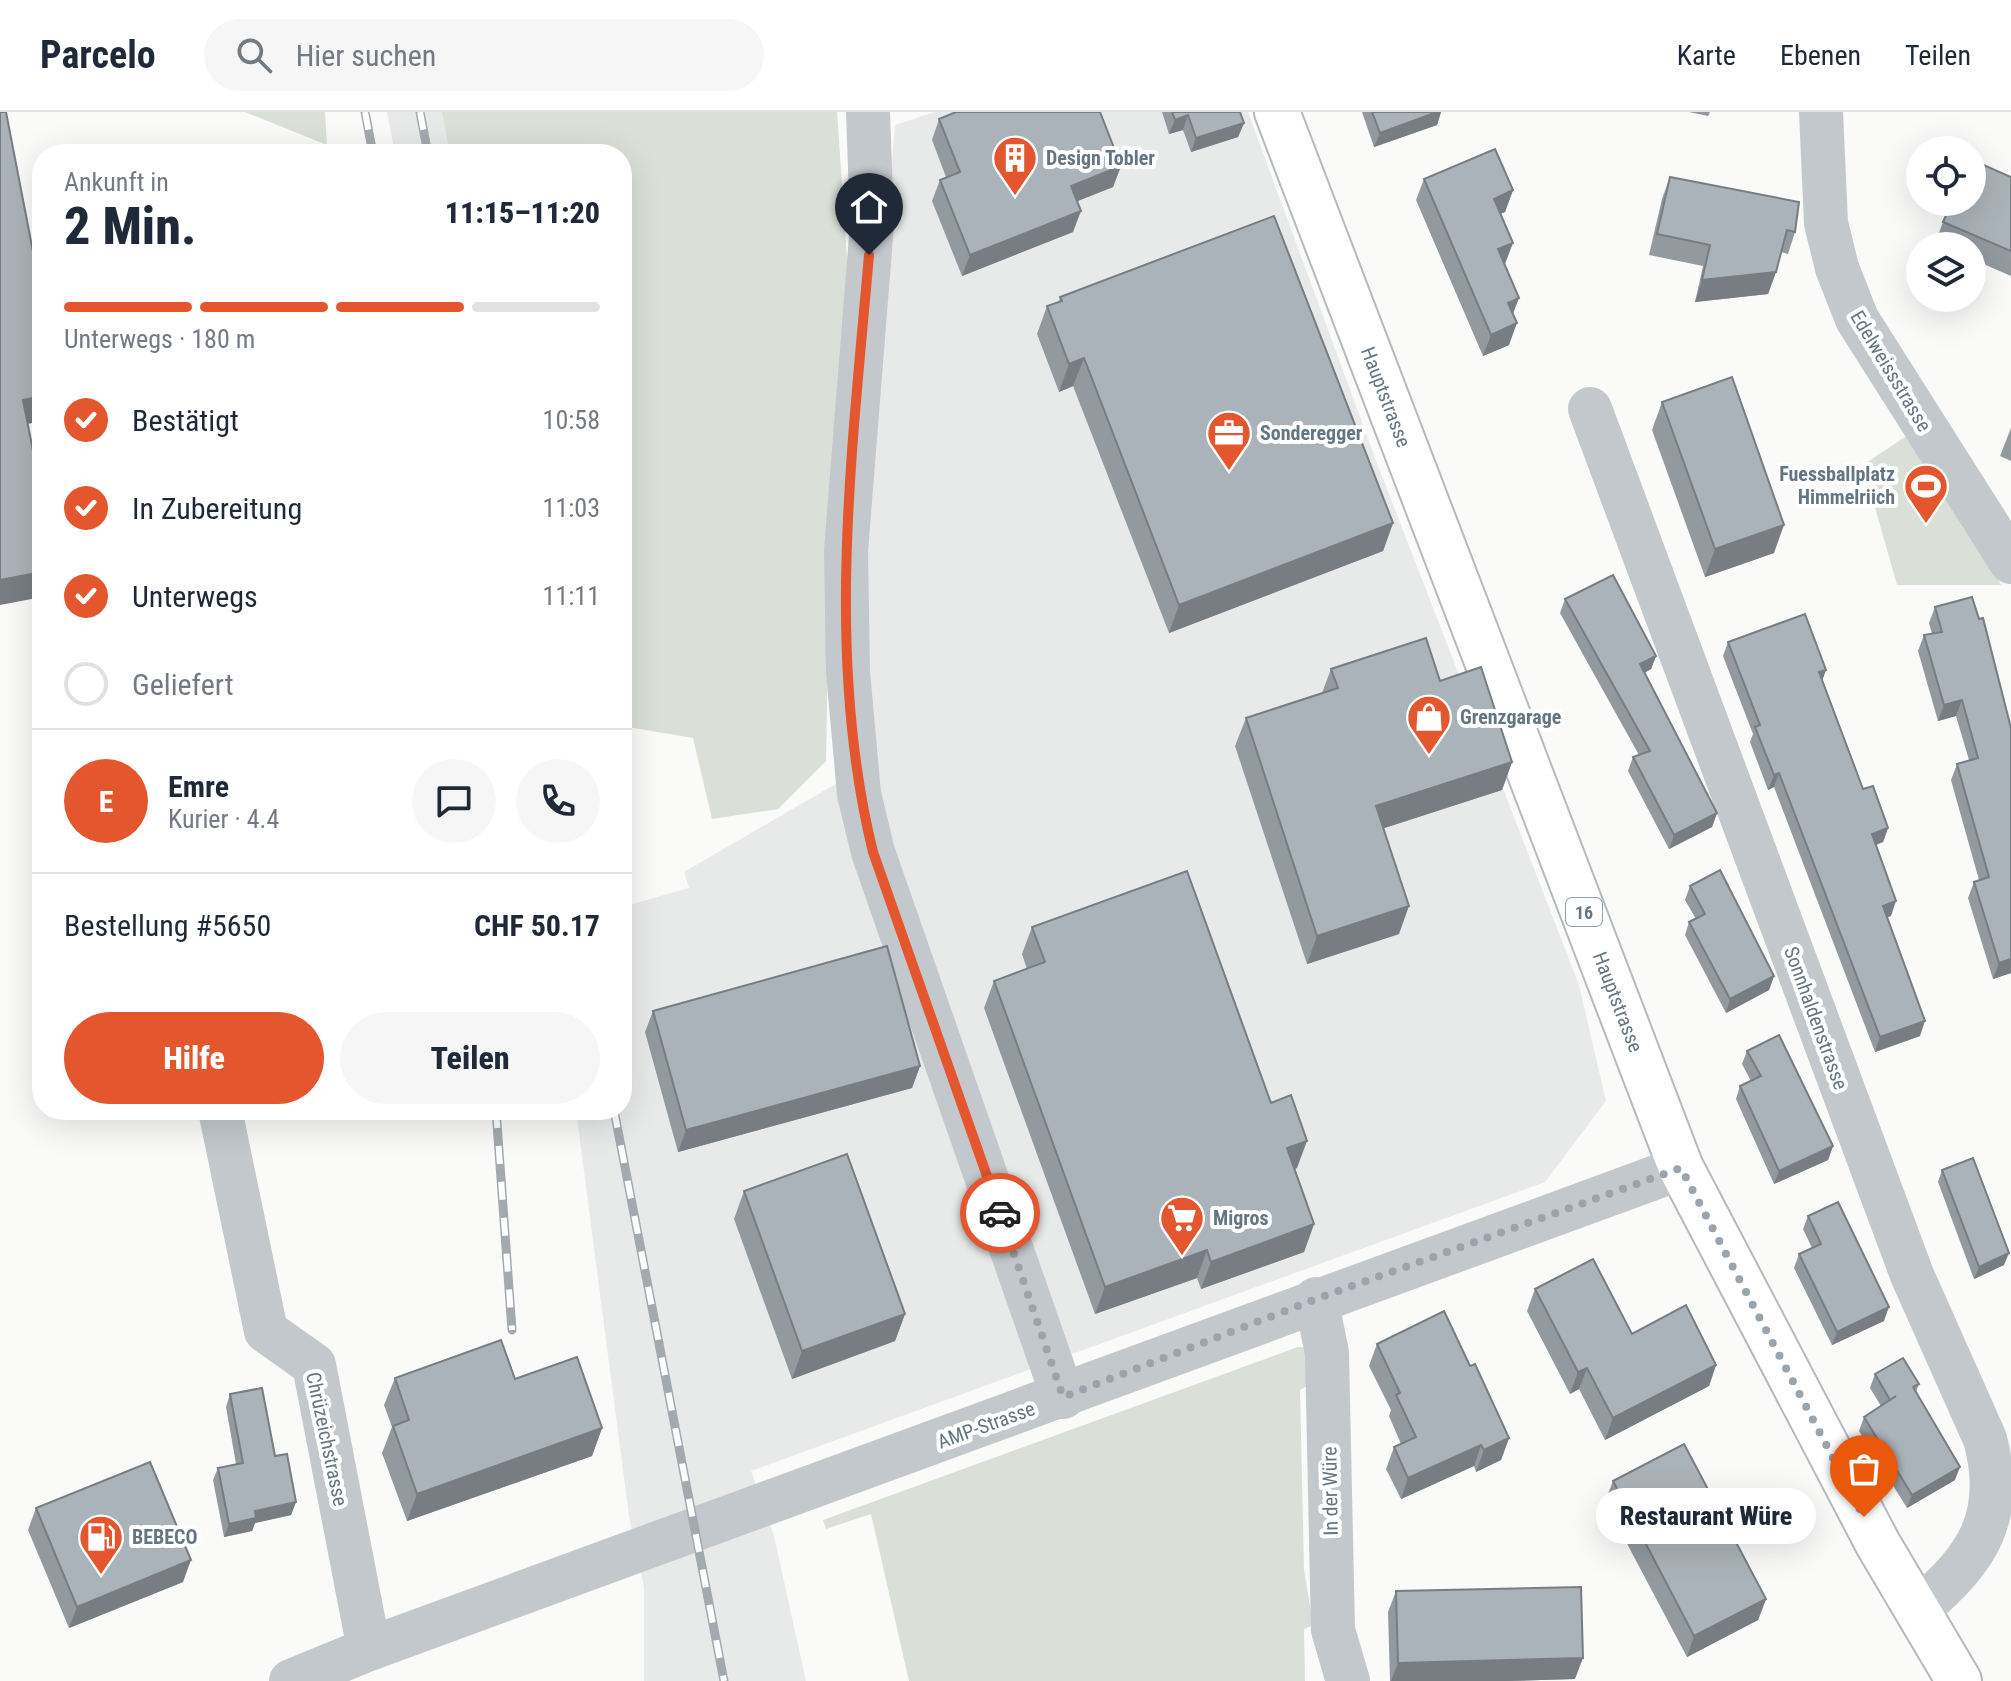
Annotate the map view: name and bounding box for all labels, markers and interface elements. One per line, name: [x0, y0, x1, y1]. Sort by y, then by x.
search box: [204, 19, 764, 91]
text: Parcelo: [40, 33, 156, 77]
icon: search: [232, 33, 276, 77]
text: Hier suchen: [296, 38, 436, 73]
text: Karte: [1677, 39, 1736, 72]
text: Ebenen: [1780, 39, 1861, 72]
text: Teilen: [1905, 39, 1971, 72]
building icon: Design Tobler: [991, 134, 1039, 197]
map controls: [1906, 136, 1986, 312]
button: locate: [1906, 136, 1986, 216]
place label: Design Tobler: [1046, 146, 1155, 170]
text: Ankunft in: [64, 167, 169, 197]
pin: [835, 173, 903, 255]
icon: home: [847, 185, 891, 229]
text: 11:15–11:20: [445, 195, 600, 230]
text: 2 Min.: [64, 196, 196, 257]
button: layers: [1906, 232, 1986, 312]
street label: Edelweissstrasse: [1845, 306, 1937, 436]
text: Unterwegs · 180 m: [64, 324, 255, 354]
street label: Hauptstrasse: [1356, 344, 1416, 450]
icon: check: [64, 398, 108, 442]
text: Bestätigt: [132, 403, 239, 438]
text: 10:58: [543, 405, 600, 435]
office icon: Sonderegger: [1205, 409, 1253, 472]
place label: Sonderegger: [1260, 421, 1363, 445]
place label: Fuessballplatz Himmelriich: [1779, 462, 1895, 509]
sports icon: Fuessballplatz Himmelriich: [1902, 462, 1950, 525]
icon: check: [64, 486, 108, 530]
text: In Zubereitung: [132, 491, 302, 526]
text: 11:03: [543, 493, 600, 523]
icon: check: [64, 574, 108, 618]
text: Unterwegs: [132, 579, 258, 614]
text: 11:11: [543, 581, 600, 611]
text: Geliefert: [132, 667, 234, 702]
shop icon: Grenzgarage: [1405, 693, 1453, 756]
place label: Grenzgarage: [1460, 705, 1561, 729]
button: chat: [412, 759, 496, 843]
button: phone: [516, 759, 600, 843]
text: Emre: [168, 769, 229, 804]
text: E: [99, 784, 113, 819]
text: Kurier · 4.4: [168, 804, 279, 834]
road number: 16: [1566, 898, 1602, 926]
text: Bestellung #5650: [64, 908, 271, 943]
text: CHF 50.17: [474, 908, 600, 943]
street label: Sonnhaldenstrasse: [1779, 943, 1853, 1093]
street label: Hauptstrasse: [1588, 949, 1648, 1055]
button: Hilfe: [64, 1012, 324, 1104]
button: Teilen: [340, 1012, 600, 1104]
courier: [960, 1173, 1040, 1253]
icon: car: [978, 1191, 1022, 1235]
supermarket icon: Migros: [1158, 1194, 1206, 1257]
place label: Migros: [1213, 1206, 1269, 1230]
street label: Chrüzeichstrasse: [301, 1370, 353, 1508]
street label: AMP-Strasse: [934, 1396, 1038, 1454]
pin: [1830, 1435, 1898, 1517]
street label: In der Würe: [1317, 1446, 1343, 1536]
icon: bag: [1842, 1447, 1886, 1491]
callout: Restaurant Würe: [1596, 1489, 1816, 1545]
text: Restaurant Würe: [1620, 1501, 1792, 1531]
fuel station icon: BEBECO: [77, 1513, 125, 1576]
place label: BEBECO: [132, 1525, 198, 1549]

